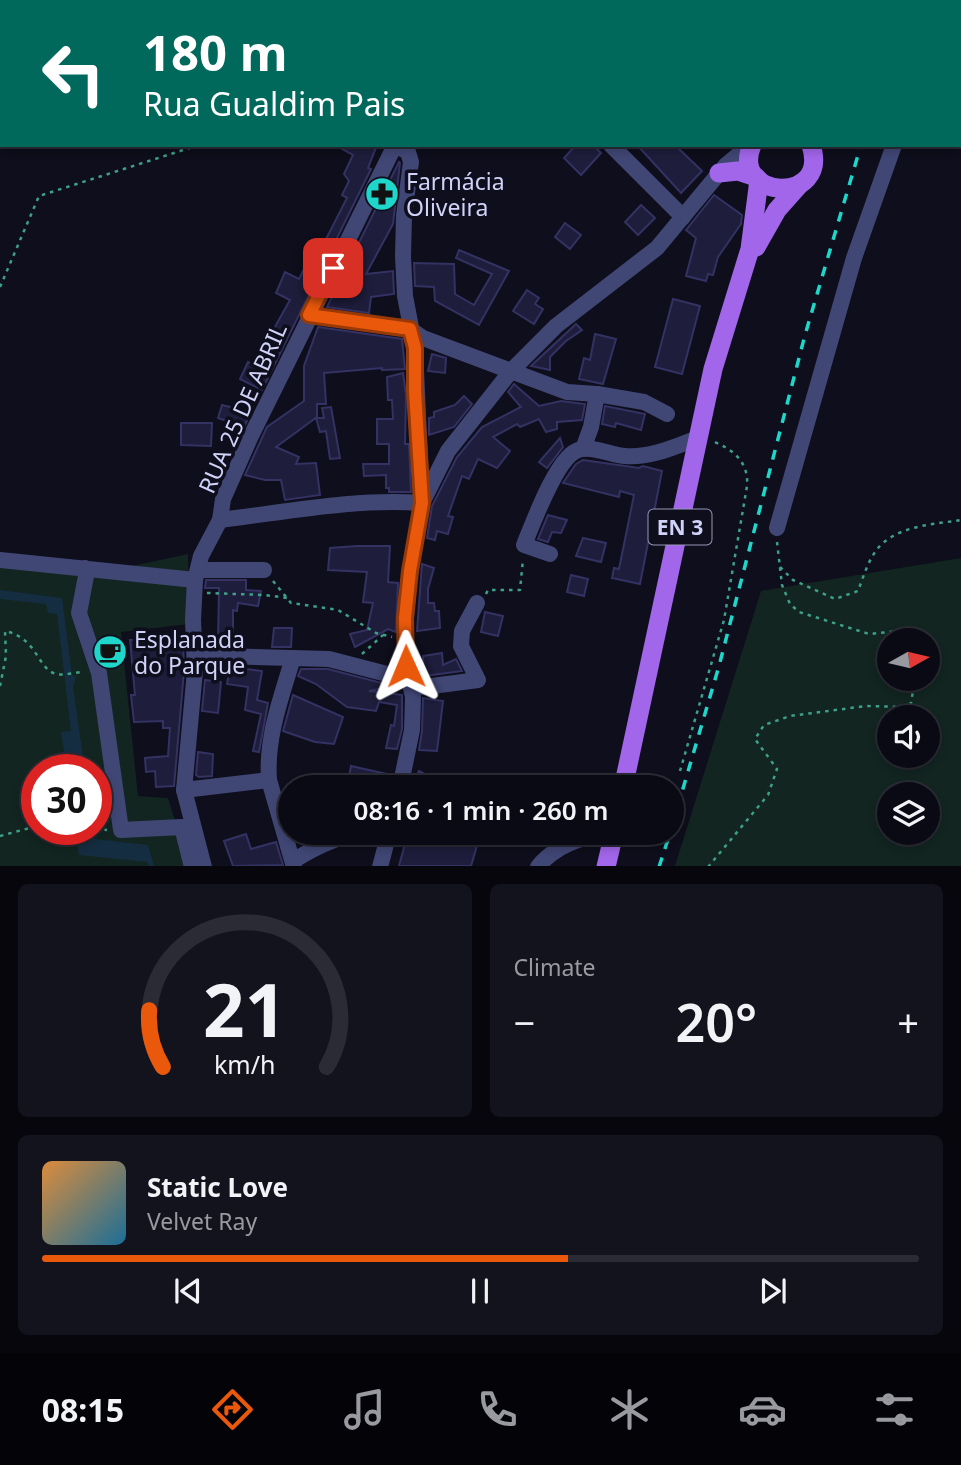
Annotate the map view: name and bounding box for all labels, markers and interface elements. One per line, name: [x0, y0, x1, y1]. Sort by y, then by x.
text: 180 m: [143, 19, 288, 85]
icon: left: [28, 28, 119, 119]
text: Rua Gualdim Pais: [143, 82, 405, 125]
place label: Farmácia Oliveira: [406, 165, 505, 223]
pharmacy icon: Farmácia Oliveira: [363, 175, 401, 213]
pin: [303, 238, 363, 298]
icon: arrive: [314, 249, 352, 287]
street label: RUA 25 DE ABRIL: [190, 318, 294, 498]
road number: EN 3: [648, 510, 712, 544]
place label: Esplanada do Parque: [134, 623, 245, 681]
north arrow: [877, 628, 940, 691]
map controls: [877, 628, 940, 845]
position arrow: [369, 629, 443, 703]
cafe icon: Esplanada do Parque: [91, 633, 129, 671]
button: sound: [877, 705, 940, 768]
speed limit sign: 30: [21, 754, 112, 845]
button: layers: [877, 782, 940, 845]
text: 08:16 · 1 min · 260 m: [354, 792, 608, 828]
text: Climate: [514, 951, 596, 983]
text: 21: [203, 959, 286, 1058]
text: 20°: [675, 986, 757, 1057]
text: −: [514, 996, 535, 1048]
text: +: [897, 996, 919, 1048]
text: km/h: [214, 1046, 276, 1080]
text: Static Love: [147, 1169, 288, 1205]
text: Velvet Ray: [147, 1205, 257, 1237]
icon: previous: [169, 1272, 207, 1310]
icon: pause: [461, 1272, 499, 1310]
icon: next: [754, 1272, 792, 1310]
icon: directions: [208, 1385, 257, 1434]
icon: music: [340, 1385, 389, 1434]
icon: phone: [473, 1385, 522, 1434]
icon: climate: [605, 1385, 654, 1434]
icon: car: [738, 1385, 787, 1434]
icon: filters: [870, 1385, 919, 1434]
text: 08:15: [42, 1388, 124, 1431]

